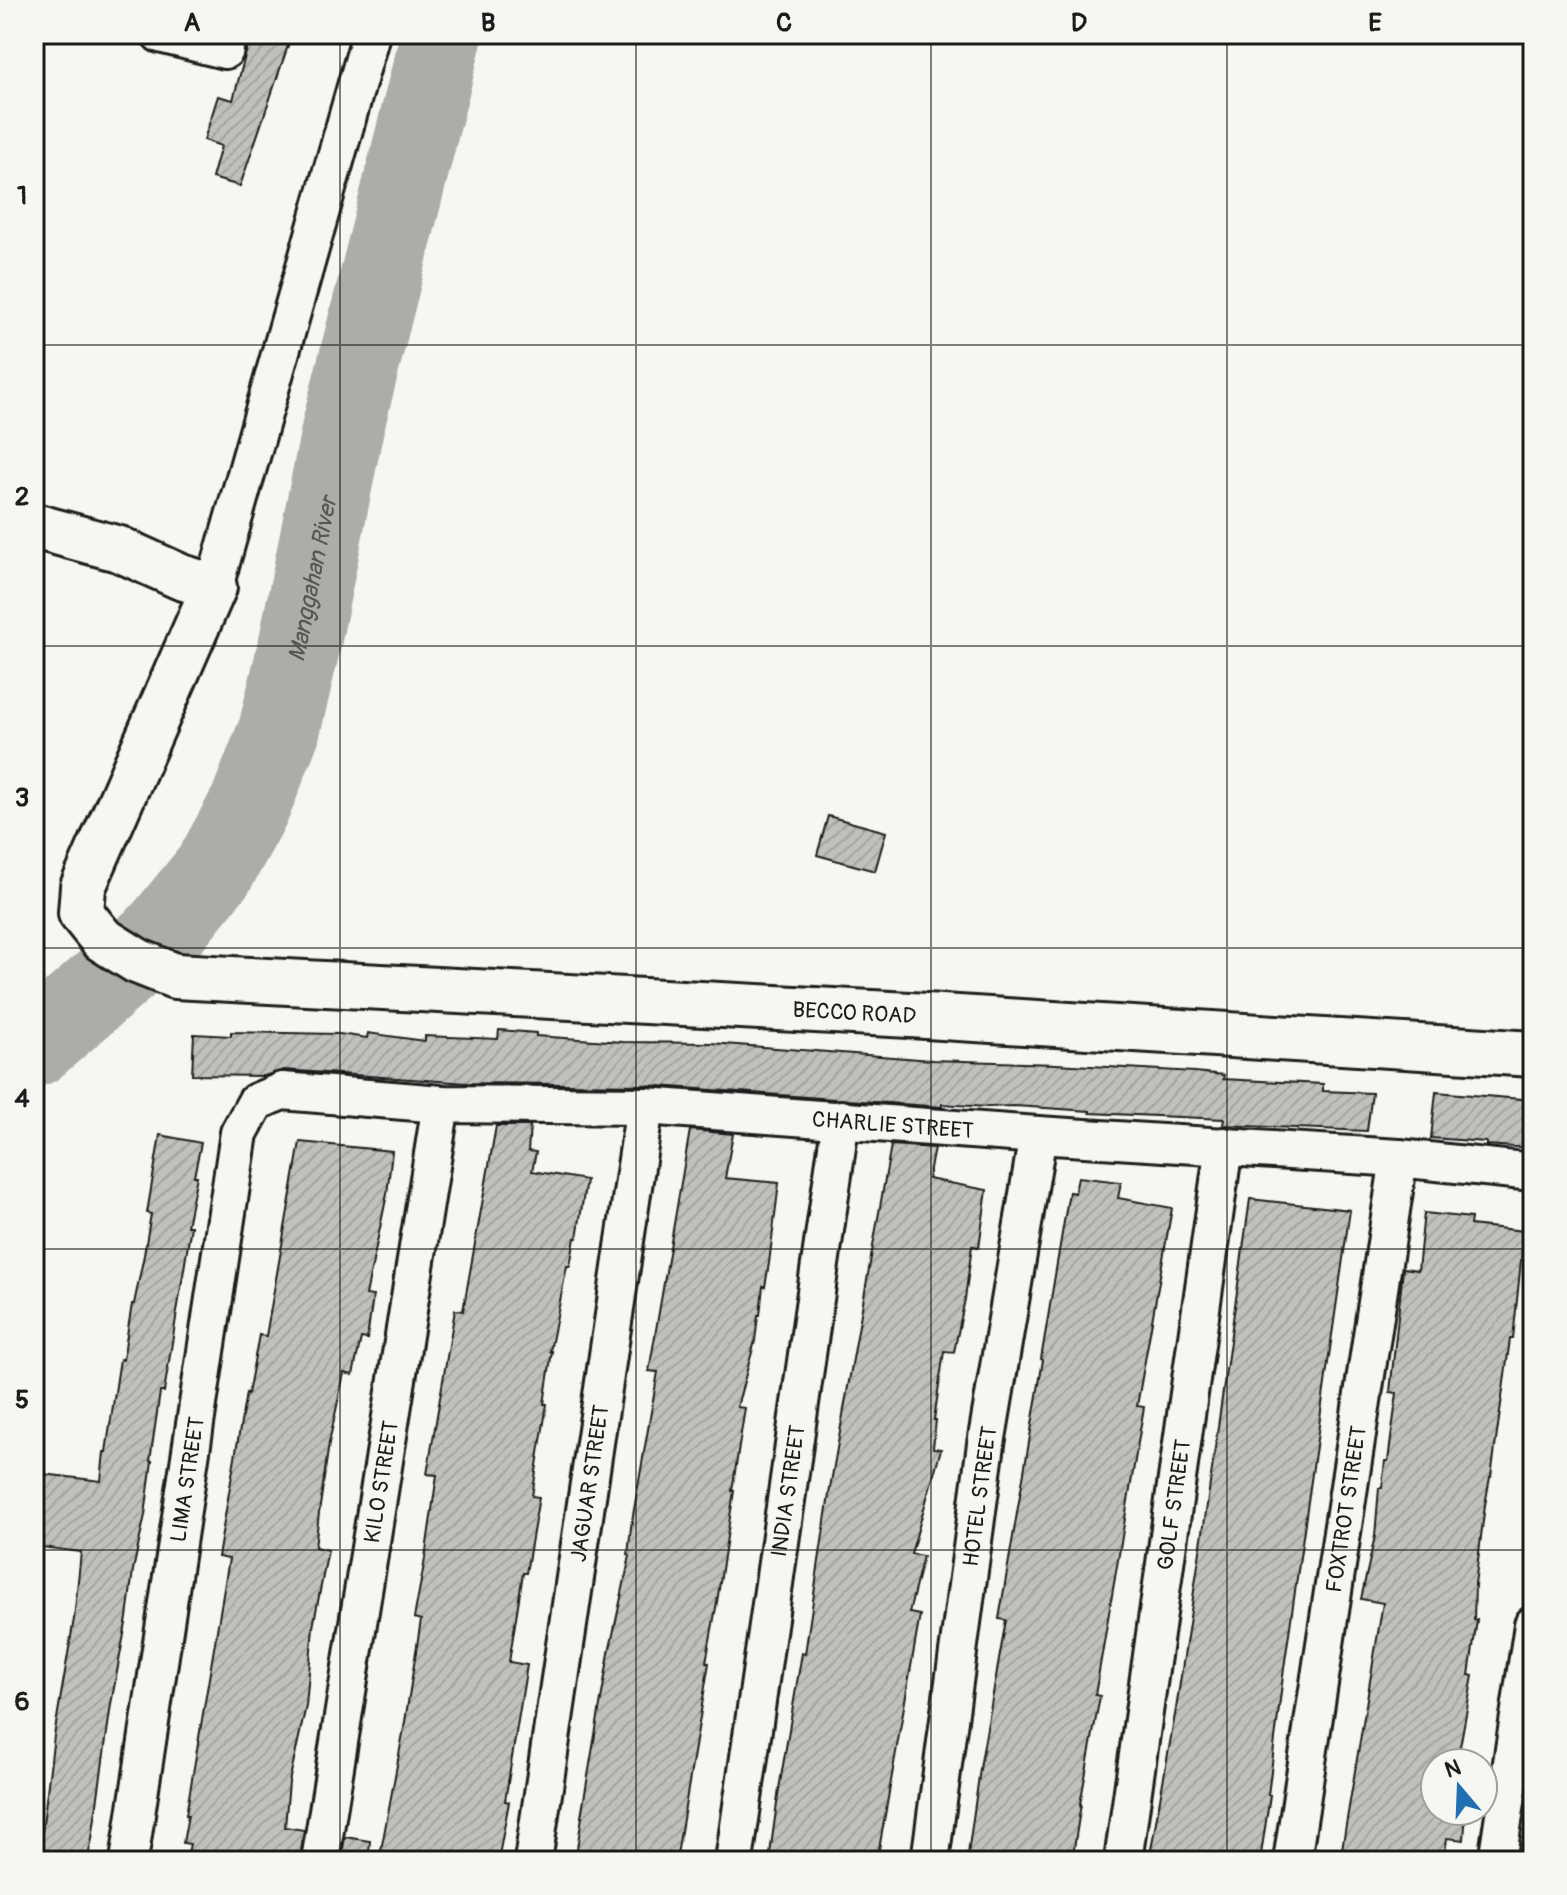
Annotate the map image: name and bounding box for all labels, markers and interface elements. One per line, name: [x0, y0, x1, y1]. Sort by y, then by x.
text: A: [184, 7, 201, 39]
text: B: [481, 7, 495, 39]
text: C: [776, 7, 792, 39]
text: D: [1071, 7, 1087, 39]
text: E: [1368, 7, 1382, 39]
text: 1: [17, 180, 27, 212]
text: 2: [15, 481, 29, 513]
water label: Manggahan River: [282, 491, 344, 664]
text: 3: [15, 782, 29, 814]
street label: BECCO ROAD: [792, 996, 917, 1030]
text: 4: [14, 1083, 30, 1115]
street label: CHARLIE STREET: [811, 1105, 975, 1145]
text: 5: [15, 1384, 29, 1416]
street label: JAGUAR STREET: [565, 1403, 616, 1564]
street label: LIMA STREET: [164, 1415, 211, 1544]
street label: KILO STREET: [358, 1419, 405, 1545]
street label: INDIA STREET: [765, 1423, 812, 1559]
street label: HOTEL STREET: [957, 1424, 1004, 1568]
street label: FOXTROT STREET: [1320, 1424, 1373, 1595]
street label: GOLF STREET: [1151, 1437, 1197, 1572]
text: 6: [14, 1686, 30, 1718]
north arrow: [1419, 1747, 1499, 1827]
text: N: [1441, 1753, 1465, 1785]

